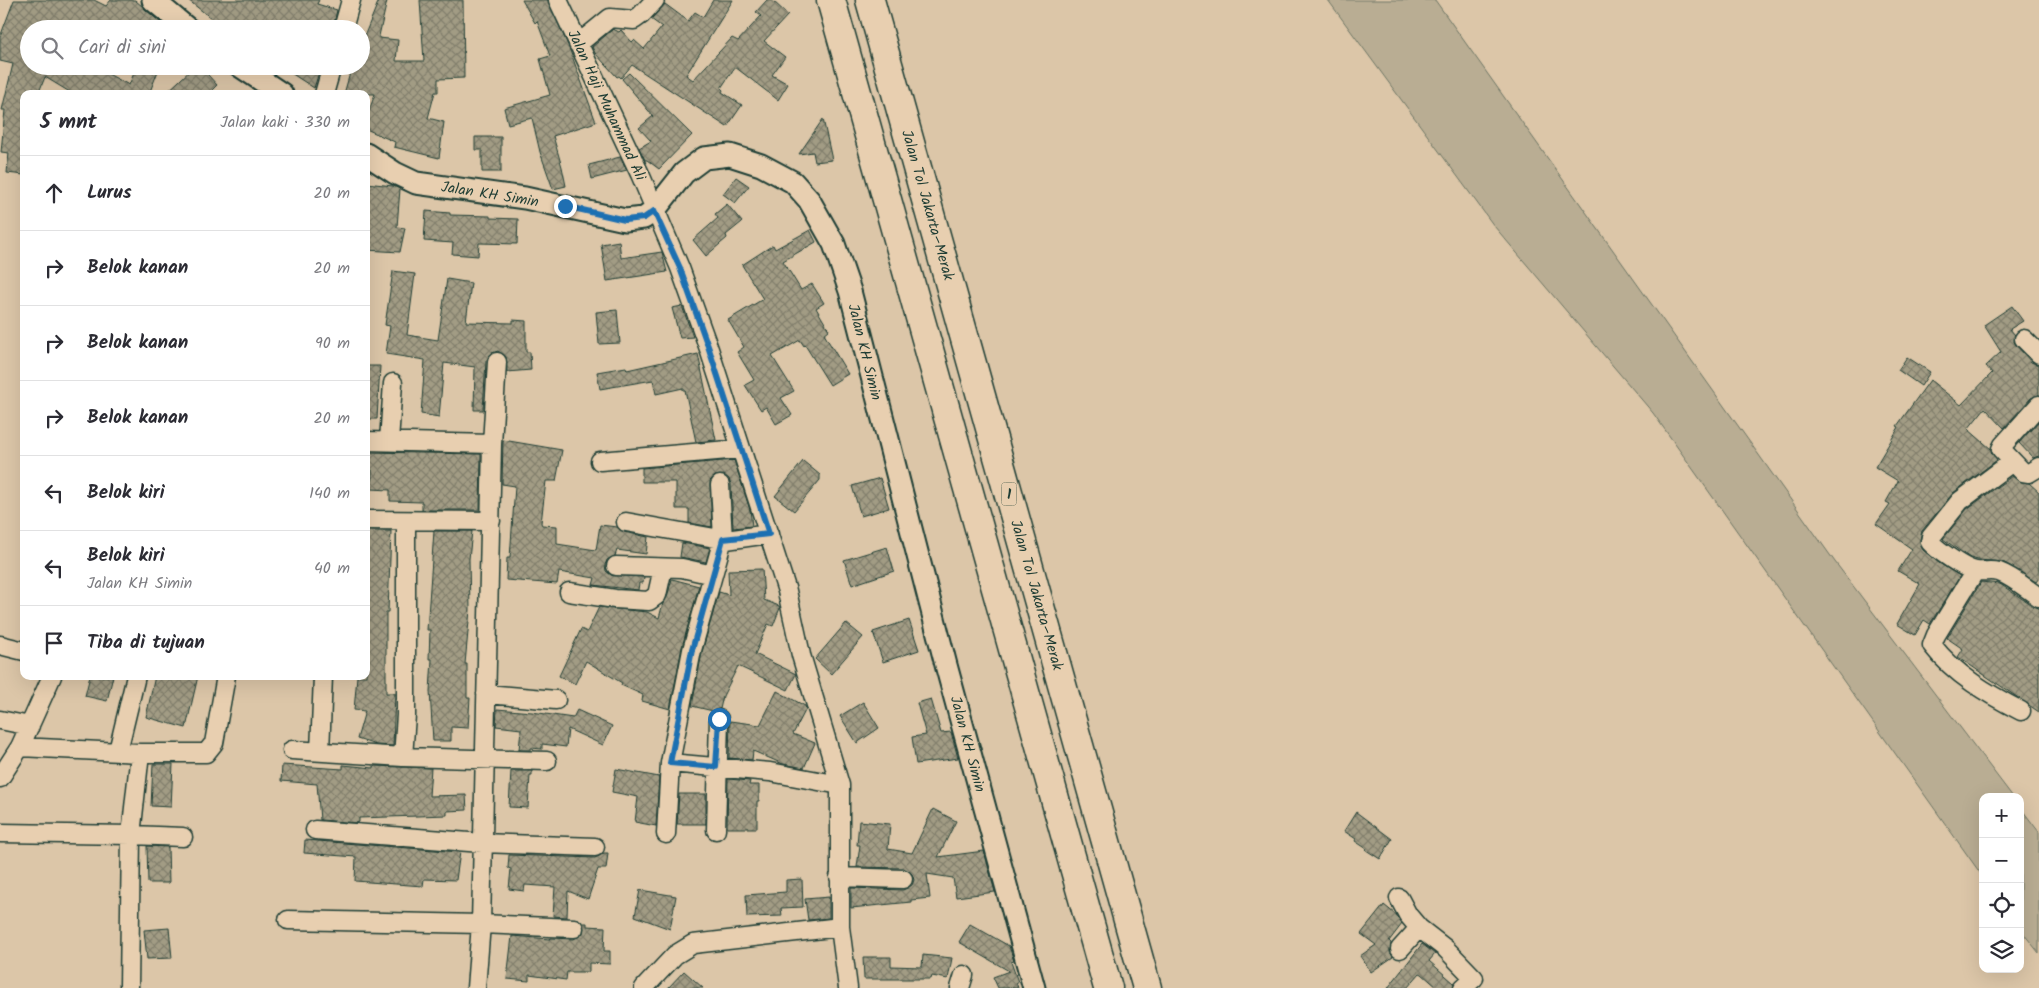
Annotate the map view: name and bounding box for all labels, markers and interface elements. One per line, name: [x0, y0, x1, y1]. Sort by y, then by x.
search box: [20, 20, 370, 75]
street label: Jalan Haji Muhammad Ali: [561, 26, 652, 186]
text: Cari di sini: [78, 33, 166, 63]
icon: search: [38, 34, 66, 62]
text: 5 mnt: [40, 106, 97, 139]
text: Jalan kaki · 330 m: [220, 110, 350, 135]
street label: Jalan Tol Jakarta–Merak: [894, 127, 960, 284]
street label: Jalan KH Simin: [439, 175, 540, 215]
text: Lurus: [87, 178, 132, 208]
icon: ahead: [40, 179, 68, 207]
text: 20 m: [314, 181, 350, 206]
route end: [554, 195, 577, 218]
text: Belok kanan: [87, 253, 188, 283]
icon: right: [40, 254, 68, 282]
text: 20 m: [314, 256, 350, 281]
street label: Jalan KH Simin: [840, 301, 888, 403]
text: Belok kanan: [87, 328, 188, 358]
icon: right: [40, 329, 68, 357]
text: 90 m: [315, 331, 350, 356]
text: Belok kanan: [87, 403, 188, 433]
icon: right: [40, 404, 68, 432]
text: 20 m: [314, 406, 350, 431]
text: Belok kiri: [87, 478, 165, 508]
icon: left: [40, 479, 68, 507]
text: 140 m: [309, 481, 350, 506]
road number: 1: [1002, 482, 1016, 506]
street label: Jalan Tol Jakarta–Merak: [1003, 517, 1069, 674]
text: Belok kiri: [87, 541, 165, 571]
icon: left: [40, 554, 68, 582]
text: 40 m: [314, 556, 350, 581]
text: Jalan KH Simin: [87, 571, 192, 596]
text: Tiba di tujuan: [87, 628, 205, 658]
icon: arrive: [40, 629, 68, 657]
street label: Jalan KH Simin: [943, 693, 991, 795]
route start: [708, 708, 731, 731]
map controls: [1979, 793, 2024, 973]
button: +: [1979, 793, 2024, 838]
button: −: [1979, 838, 2024, 883]
button: locate: [1979, 883, 2024, 928]
button: layers: [1979, 928, 2024, 973]

